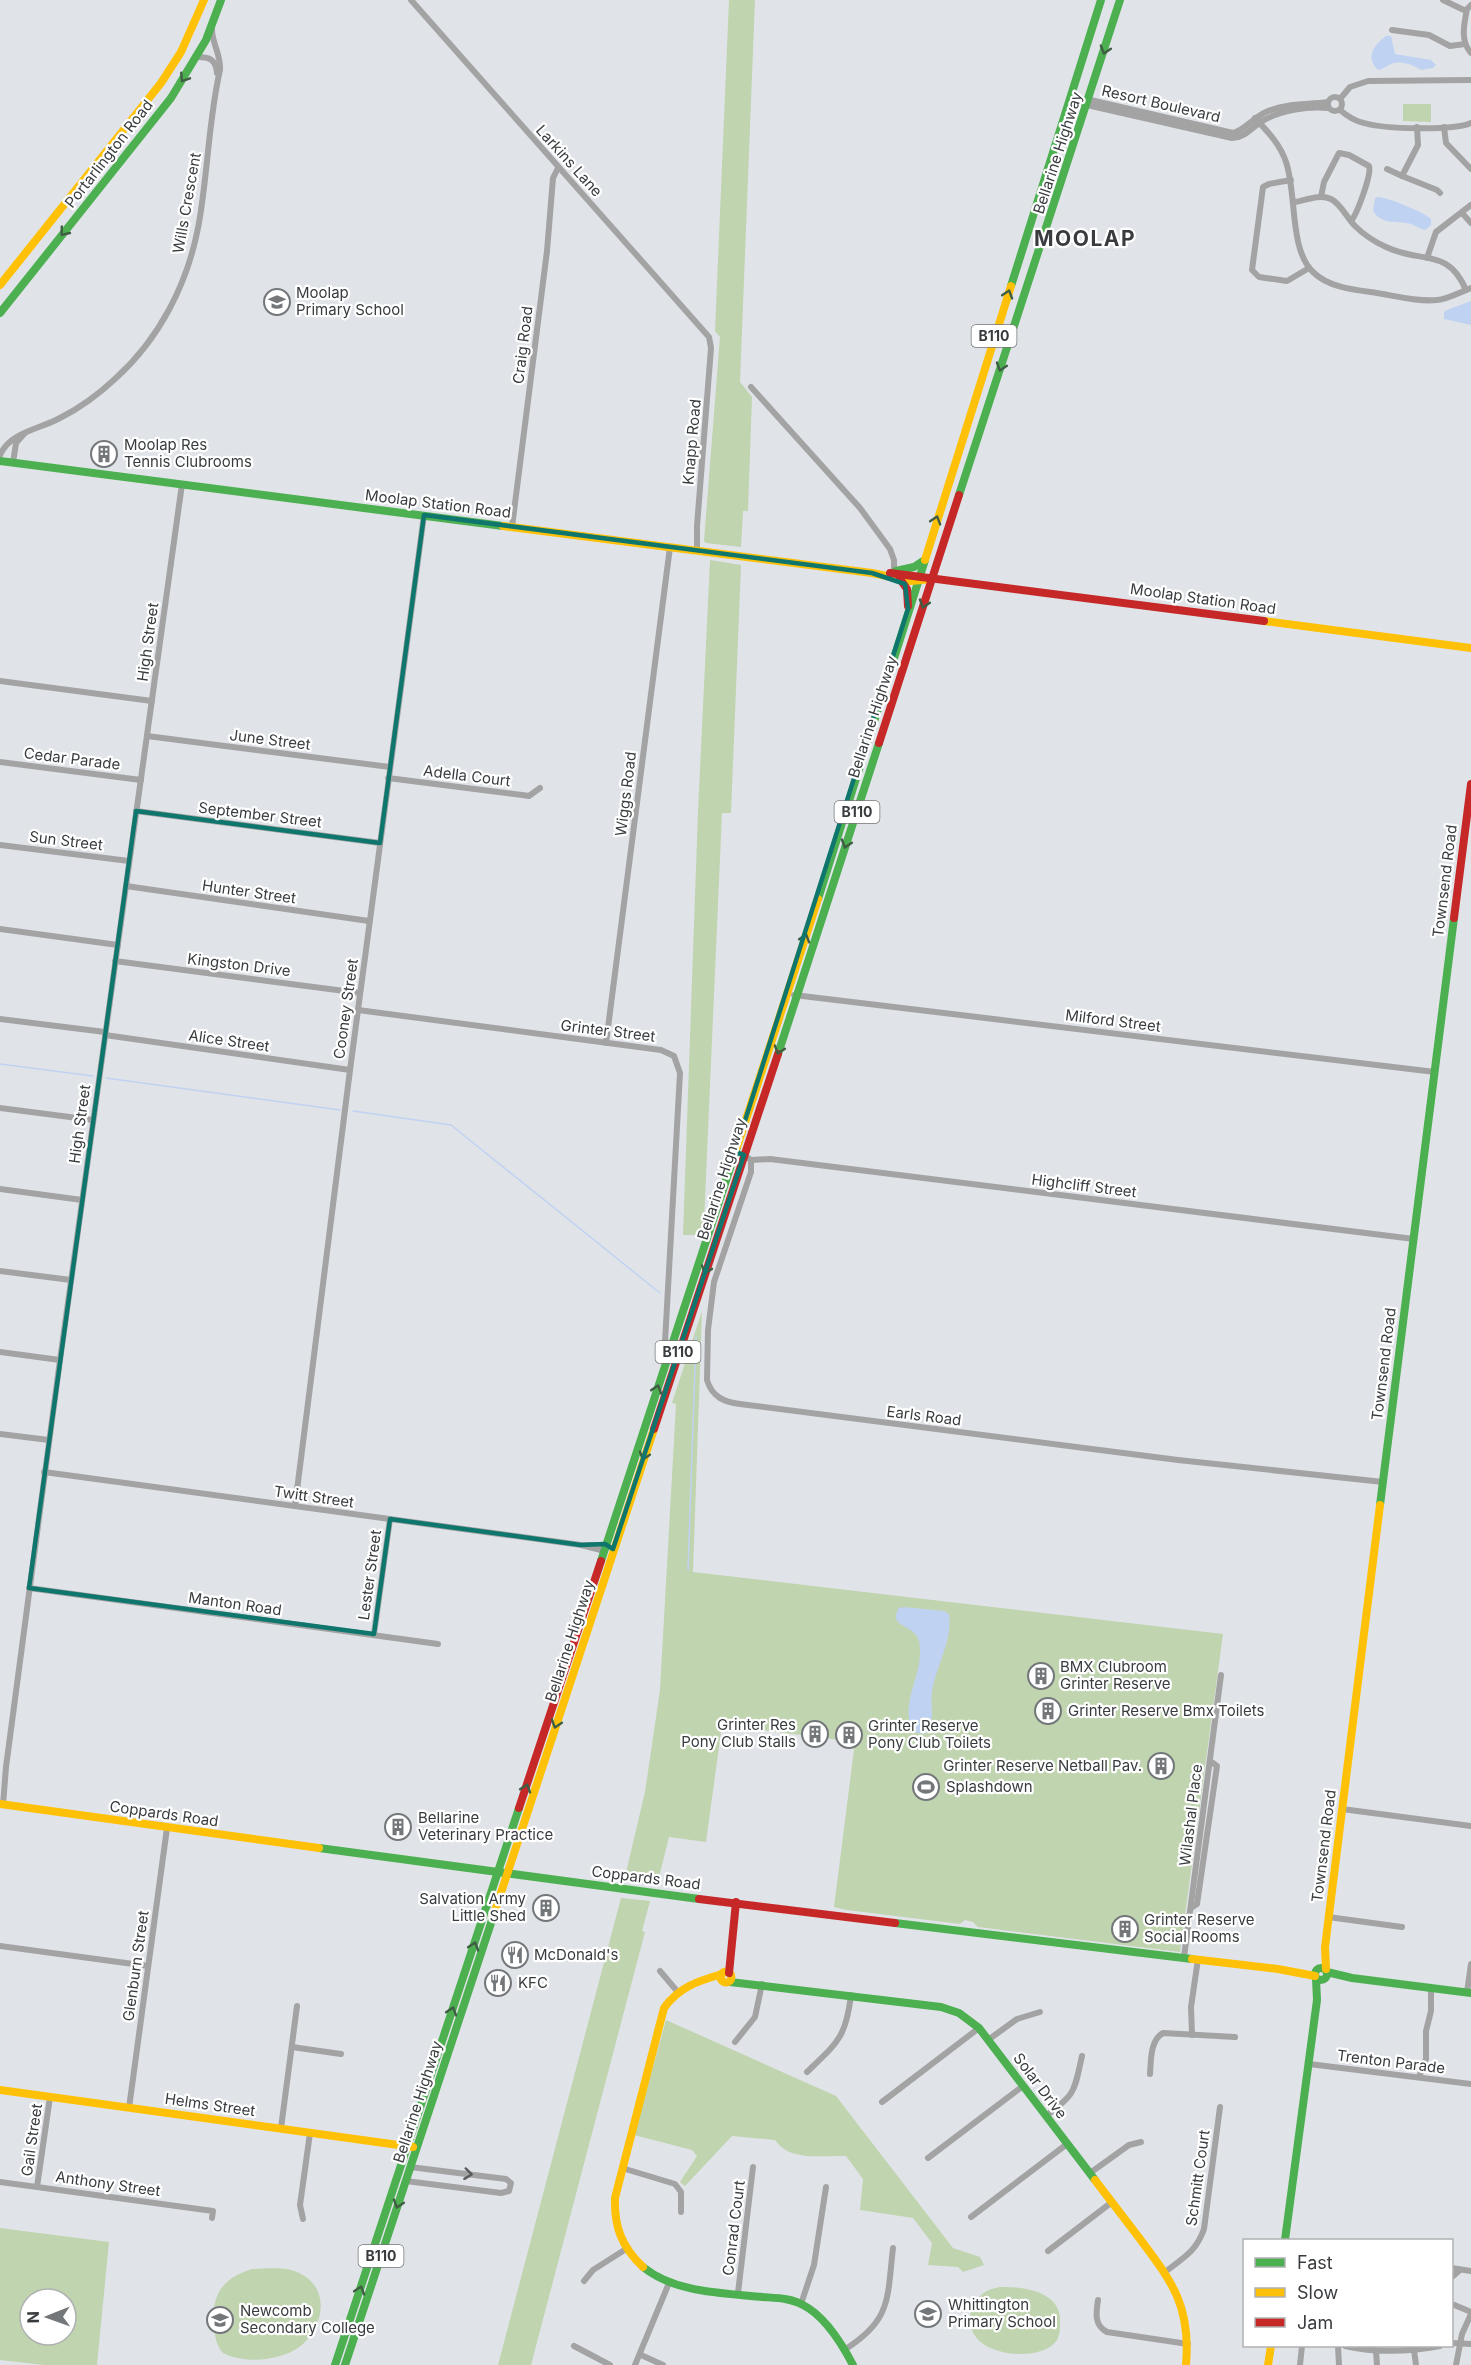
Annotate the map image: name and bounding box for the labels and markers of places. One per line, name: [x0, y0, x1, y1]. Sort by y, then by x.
place label: Moolap Primary School: [296, 283, 404, 319]
school or university icon: Moolap Primary School: [262, 287, 292, 317]
place label: Moolap Res Tennis Clubrooms: [124, 435, 252, 471]
building icon: Moolap Res Tennis Clubrooms: [89, 439, 119, 469]
place label: BMX Clubroom Grinter Reserve: [1060, 1657, 1171, 1693]
building icon: BMX Clubroom Grinter Reserve: [1026, 1661, 1056, 1691]
building icon: Grinter Reserve Bmx Toilets: [1033, 1696, 1063, 1726]
place label: Grinter Reserve Bmx Toilets: [1068, 1701, 1264, 1720]
place label: Grinter Res Pony Club Stalls: [681, 1715, 796, 1751]
place label: Grinter Reserve Pony Club Toilets: [868, 1716, 991, 1752]
building icon: Grinter Res Pony Club Stalls: [800, 1719, 830, 1749]
building icon: Grinter Reserve Pony Club Toilets: [834, 1720, 864, 1750]
building icon: Grinter Reserve Netball Pav.: [1146, 1751, 1176, 1781]
place label: Grinter Reserve Netball Pav.: [943, 1756, 1142, 1775]
sports icon: Splashdown: [911, 1772, 941, 1802]
place label: Splashdown: [946, 1777, 1033, 1796]
place label: Bellarine Veterinary Practice: [418, 1808, 553, 1844]
building icon: Bellarine Veterinary Practice: [383, 1812, 413, 1842]
place label: Salvation Army Little Shed: [419, 1889, 527, 1925]
building icon: Salvation Army Little Shed: [531, 1893, 561, 1923]
place label: Grinter Reserve Social Rooms: [1144, 1910, 1255, 1946]
building icon: Grinter Reserve Social Rooms: [1110, 1914, 1140, 1944]
restaurant icon: McDonald's: [500, 1940, 530, 1970]
place label: McDonald's: [534, 1945, 619, 1964]
restaurant icon: KFC: [483, 1968, 513, 1998]
place label: KFC: [518, 1973, 548, 1992]
place label: Whittington Primary School: [948, 2295, 1056, 2331]
school or university icon: Whittington Primary School: [913, 2299, 943, 2329]
place label: Newcomb Secondary College: [240, 2301, 375, 2337]
school or university icon: Newcomb Secondary College: [205, 2305, 235, 2335]

